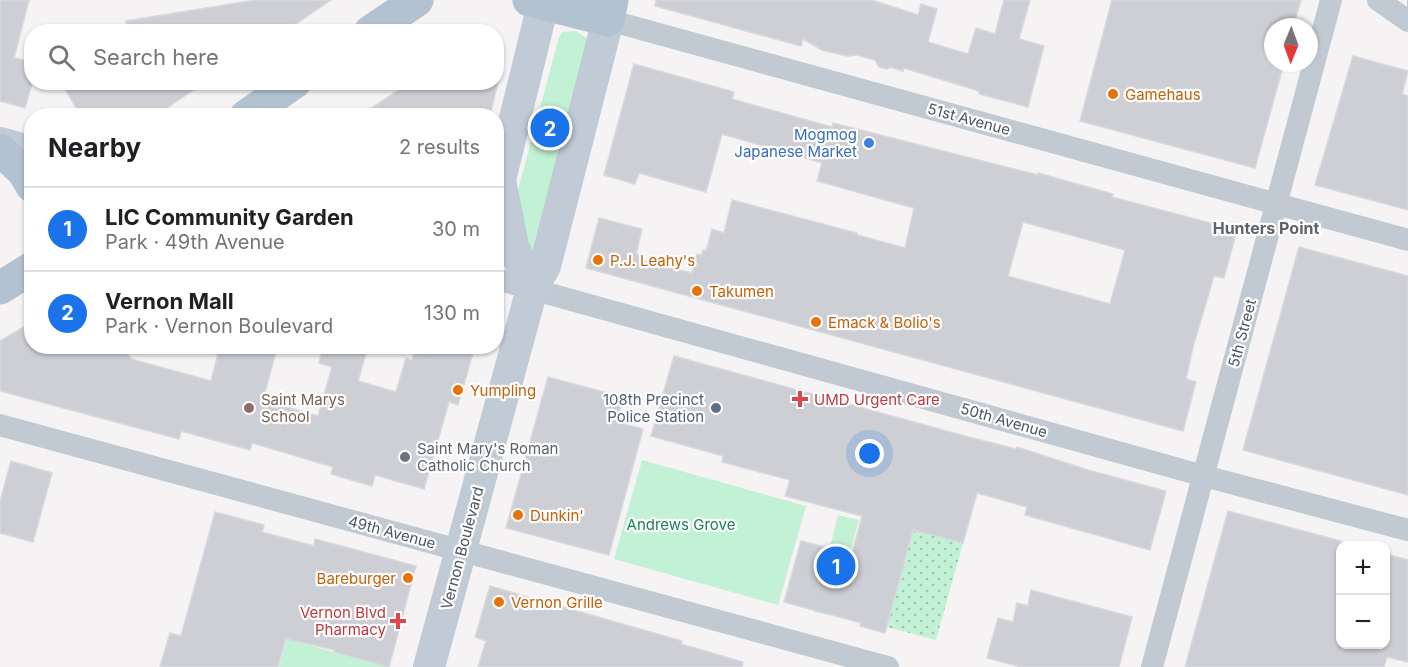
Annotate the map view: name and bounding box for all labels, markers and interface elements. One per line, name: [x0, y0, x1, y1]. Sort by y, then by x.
north arrow: [1264, 18, 1318, 72]
search box: [24, 24, 504, 90]
icon: search: [45, 41, 78, 74]
text: Search here: [93, 44, 219, 70]
place label: Gamehaus: [1125, 85, 1201, 104]
marker: Gamehaus: [1106, 87, 1120, 101]
street label: 51st Avenue: [926, 99, 1012, 139]
pin: 2: [530, 106, 570, 150]
place label: Mogmog Japanese Market: [734, 125, 857, 161]
text: Nearby: [48, 132, 141, 163]
text: 2 results: [399, 135, 480, 159]
marker: Mogmog Japanese Market: [862, 136, 876, 150]
text: LIC Community Garden: [105, 204, 354, 230]
text: 1: [63, 217, 72, 241]
text: 30 m: [432, 217, 480, 241]
district label: Hunters Point: [1213, 218, 1319, 238]
text: Park · 49th Avenue: [105, 230, 285, 254]
place label: P.J. Leahy's: [610, 251, 695, 270]
marker: P.J. Leahy's: [591, 253, 605, 267]
place label: Takumen: [709, 282, 774, 301]
marker: Takumen: [690, 284, 704, 298]
text: Vernon Mall: [105, 288, 234, 314]
street label: 5th Street: [1224, 297, 1260, 369]
text: 2: [61, 301, 74, 325]
text: 130 m: [424, 301, 480, 325]
place label: Emack & Bolio's: [828, 313, 941, 332]
text: Park · Vernon Boulevard: [105, 314, 333, 338]
marker: Emack & Bolio's: [809, 315, 823, 329]
place label: Yumpling: [470, 381, 536, 400]
marker: Yumpling: [451, 383, 465, 397]
place label: Saint Marys School: [261, 390, 345, 426]
place label: 108th Precinct Police Station: [603, 390, 704, 426]
marker: UMD Urgent Care: [791, 390, 809, 408]
place label: UMD Urgent Care: [814, 390, 940, 409]
street label: 50th Avenue: [958, 399, 1050, 441]
marker: Saint Marys School: [242, 401, 256, 415]
marker: 108th Precinct Police Station: [709, 401, 723, 415]
place label: Saint Mary's Roman Catholic Church: [417, 439, 558, 475]
your location: [855, 439, 884, 468]
marker: Saint Mary's Roman Catholic Church: [398, 450, 412, 464]
street label: Vernon Boulevard: [436, 485, 488, 611]
place label: Dunkin': [530, 506, 584, 525]
marker: Dunkin': [511, 508, 525, 522]
street label: 49th Avenue: [346, 511, 438, 553]
park label: Andrews Grove: [627, 515, 735, 534]
map controls: [1336, 541, 1390, 649]
button: +: [1336, 541, 1390, 595]
pin: 1: [816, 544, 856, 588]
place label: Bareburger: [317, 569, 396, 588]
marker: Bareburger: [401, 571, 415, 585]
place label: Vernon Grille: [511, 593, 603, 612]
marker: Vernon Grille: [492, 595, 506, 609]
button: −: [1336, 595, 1390, 649]
place label: Vernon Blvd Pharmacy: [300, 603, 387, 639]
marker: Vernon Blvd Pharmacy: [391, 614, 405, 628]

